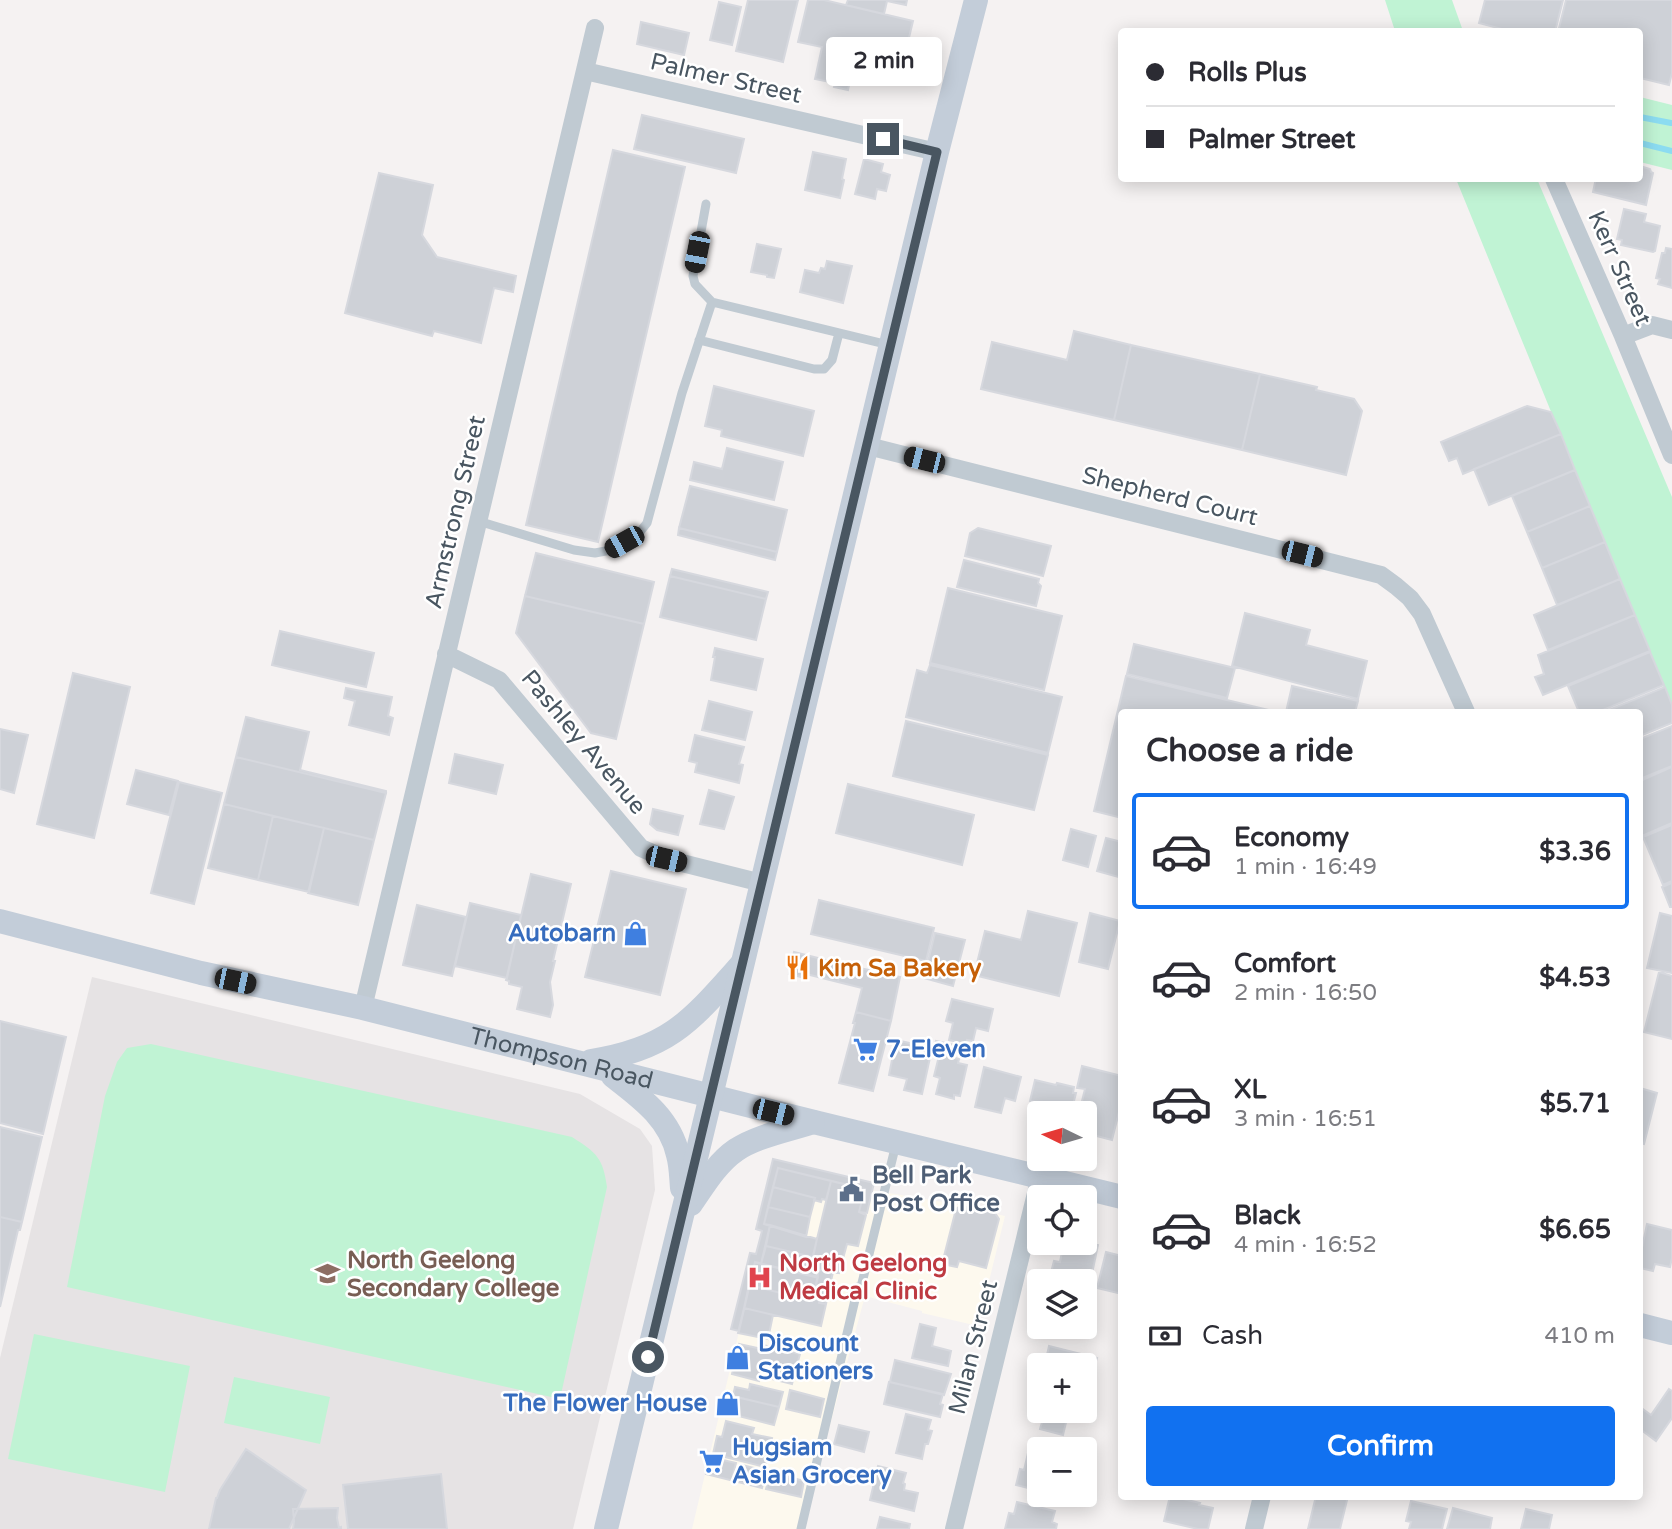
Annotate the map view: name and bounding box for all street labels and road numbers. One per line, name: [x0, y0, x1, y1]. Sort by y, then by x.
street label: Palmer Street: [647, 47, 804, 110]
street label: Kerr Street: [1581, 206, 1658, 330]
street label: Armstrong Street: [419, 413, 492, 612]
street label: Shepherd Court: [1079, 461, 1261, 532]
street label: Pashley Avenue: [515, 664, 652, 820]
street label: Thompson Road: [466, 1022, 656, 1096]
street label: Milan Street: [943, 1277, 1004, 1418]

